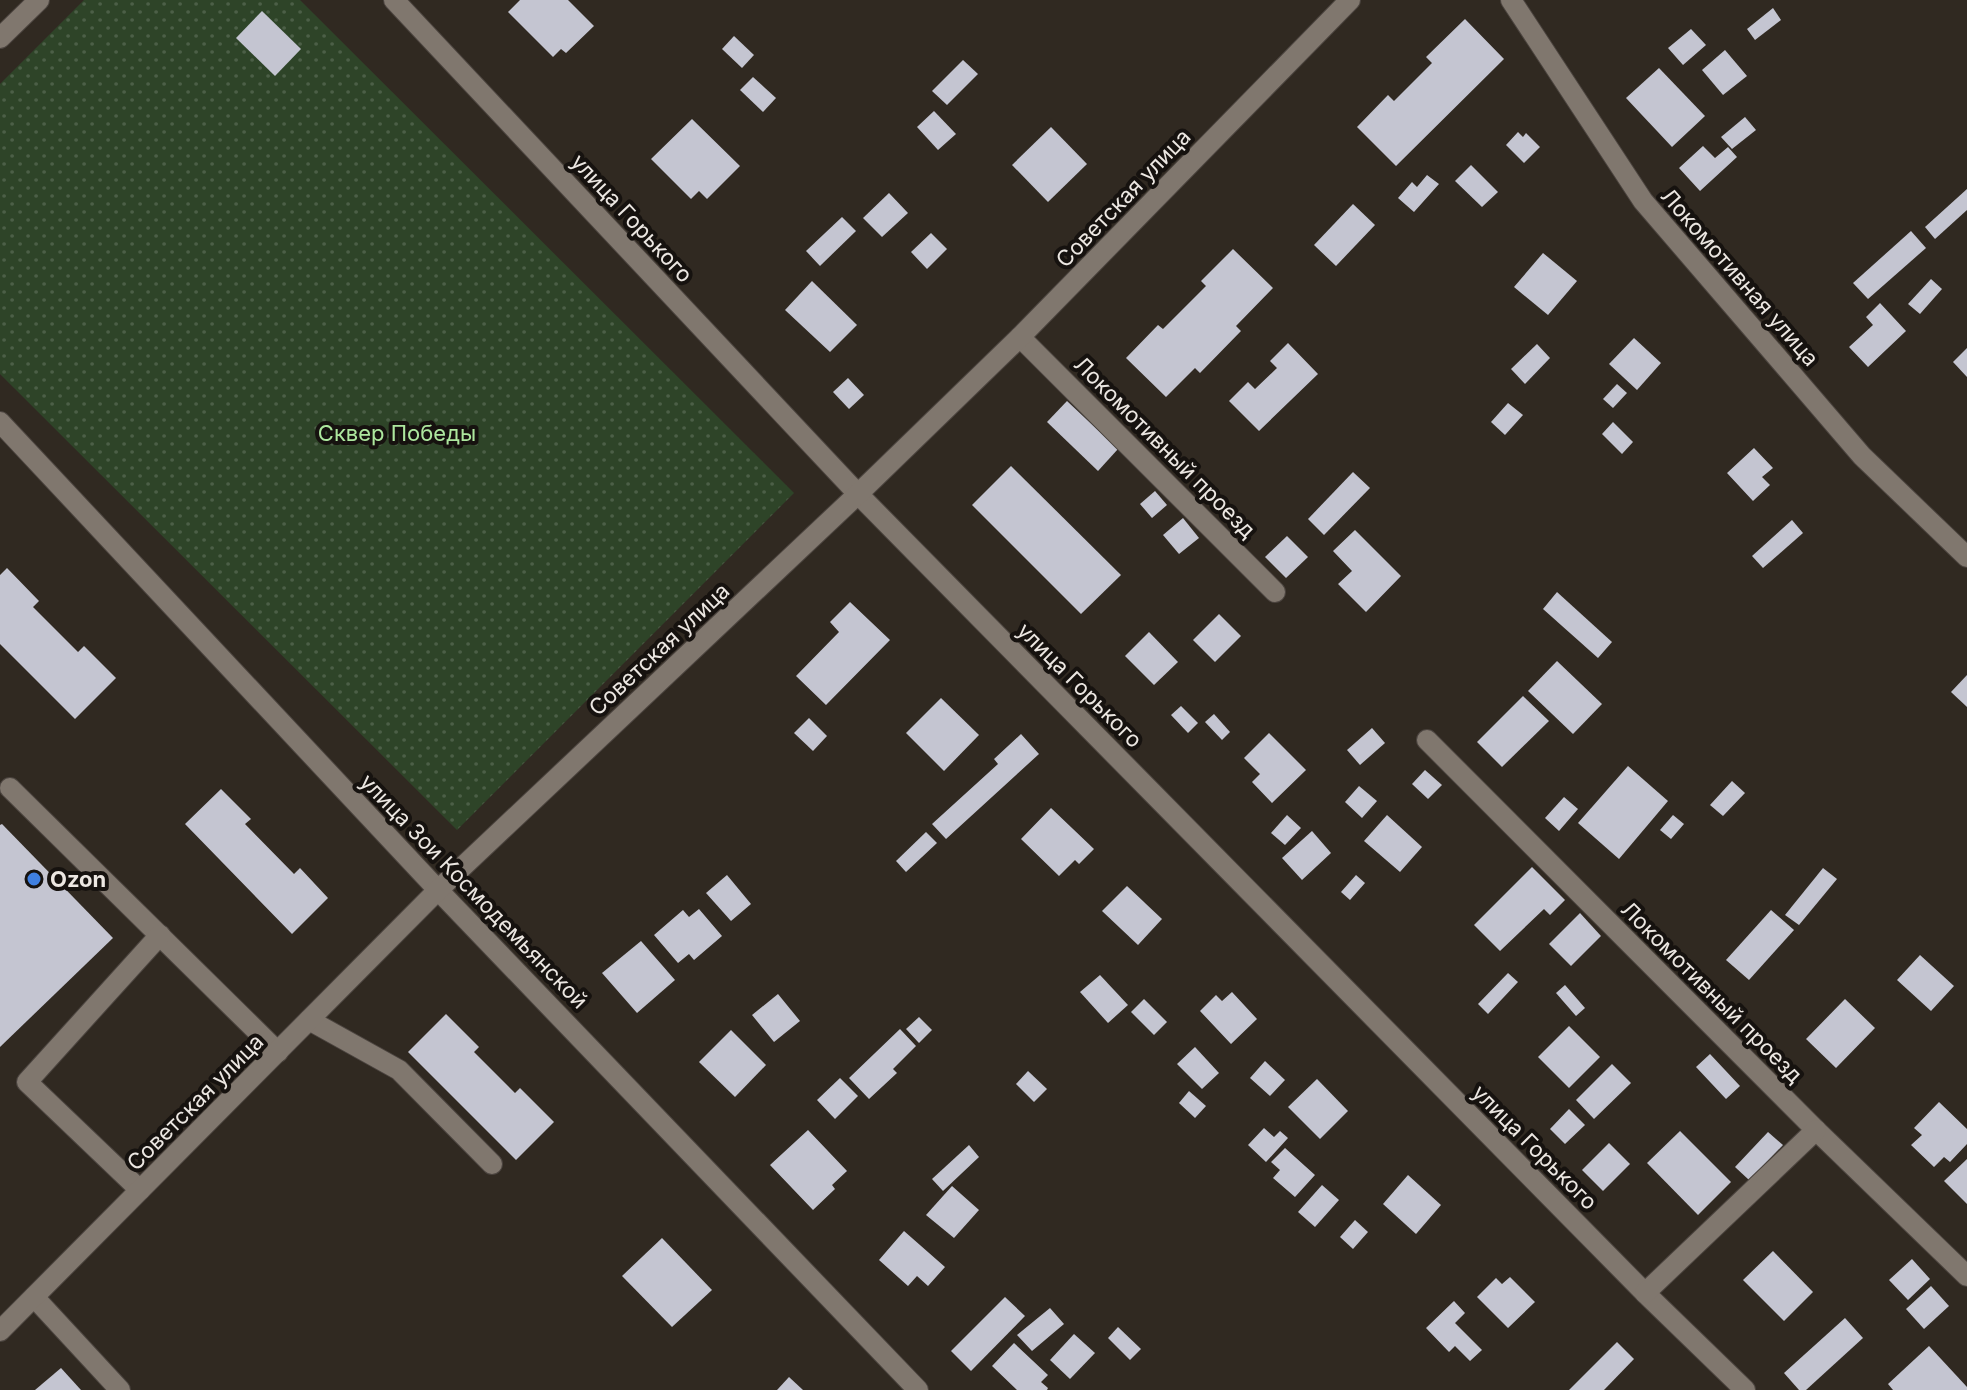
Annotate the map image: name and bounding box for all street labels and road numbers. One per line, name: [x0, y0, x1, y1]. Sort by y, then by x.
street label: Советская улица: [1050, 123, 1196, 273]
street label: улица Горького: [566, 149, 698, 287]
street label: Локомотивная улица: [1656, 183, 1824, 371]
street label: Локомотивный проезд: [1069, 351, 1261, 543]
street label: Советская улица: [584, 577, 734, 721]
street label: улица Горького: [1012, 617, 1148, 753]
street label: улица Зои Космодемьянской: [355, 768, 593, 1014]
street label: Локомотивный проезд: [1616, 896, 1808, 1088]
street label: Советская улица: [121, 1028, 269, 1176]
street label: улица Горького: [1467, 1079, 1603, 1215]

